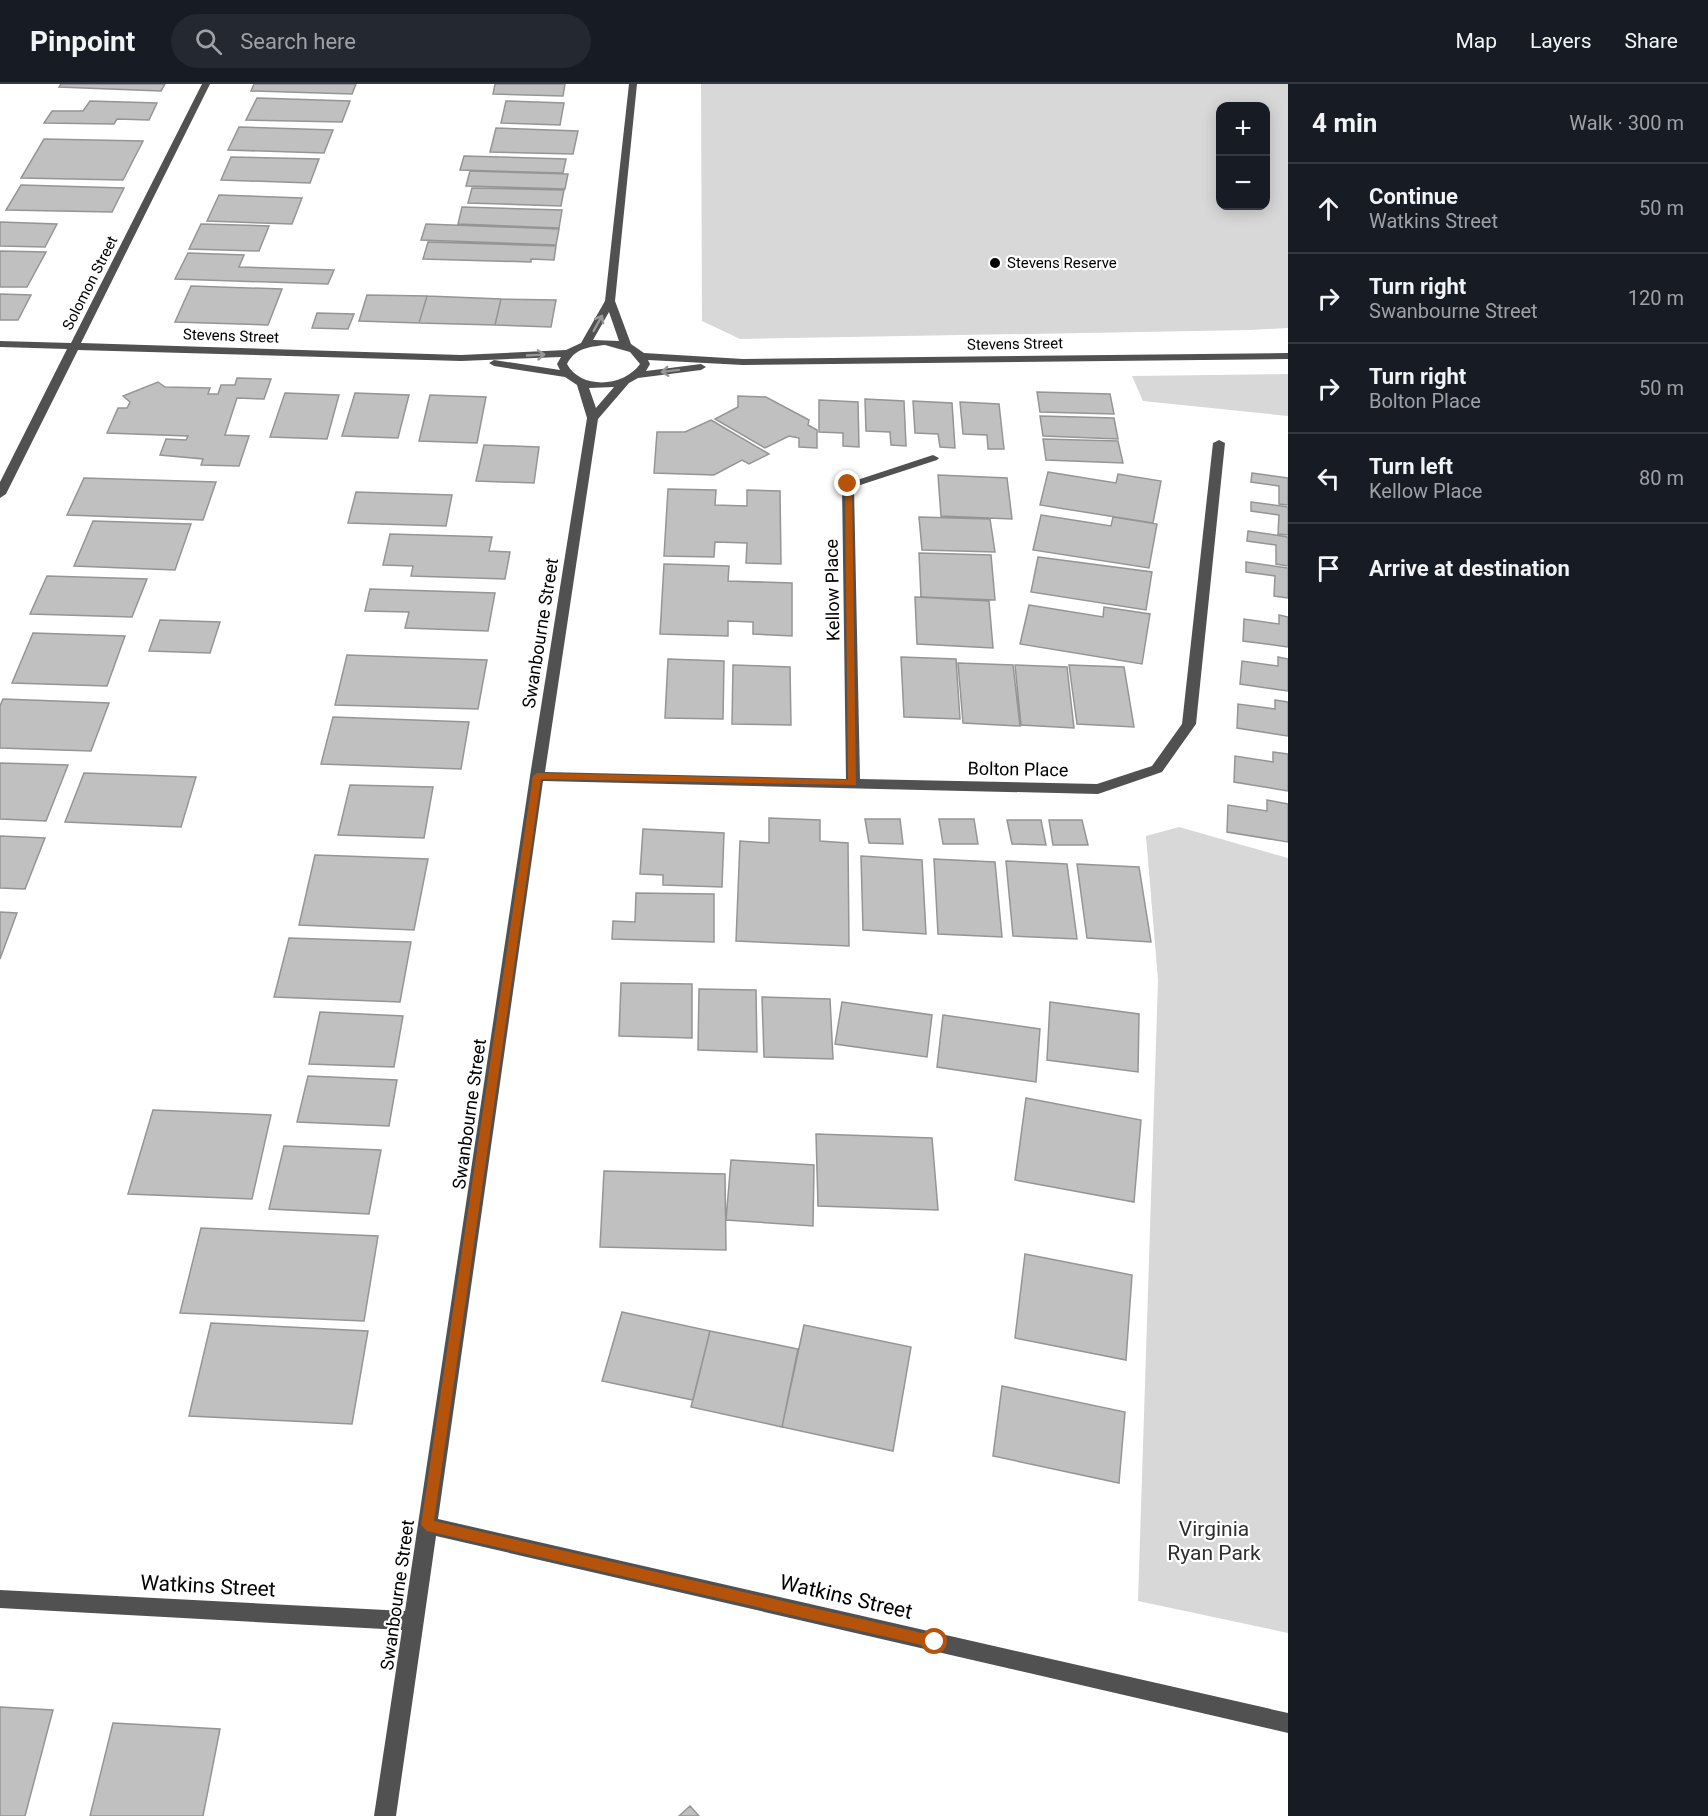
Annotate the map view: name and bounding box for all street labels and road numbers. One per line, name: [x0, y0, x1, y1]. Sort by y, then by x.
street label: Solomon Street: [59, 233, 121, 333]
street label: Stevens Street: [183, 325, 279, 347]
street label: Stevens Street: [967, 334, 1063, 354]
street label: Kellow Place: [821, 539, 843, 641]
street label: Swanbourne Street: [518, 556, 562, 710]
street label: Bolton Place: [967, 758, 1069, 780]
street label: Swanbourne Street: [448, 1037, 490, 1191]
street label: Swanbourne Street: [376, 1518, 418, 1672]
street label: Watkins Street: [140, 1570, 276, 1602]
street label: Watkins Street: [777, 1570, 915, 1624]

